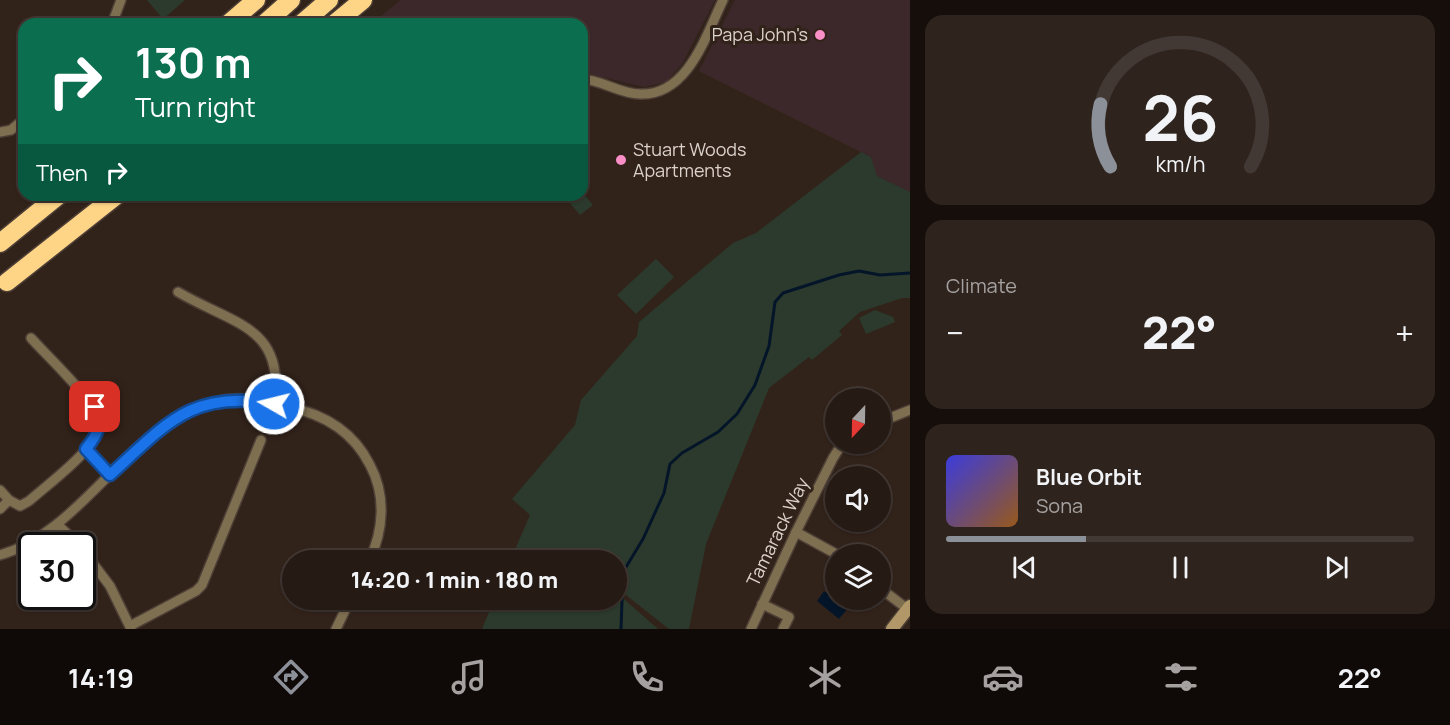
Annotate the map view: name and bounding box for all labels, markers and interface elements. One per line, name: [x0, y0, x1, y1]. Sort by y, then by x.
place label: Papa John's: [712, 22, 808, 46]
marker: Papa John's: [813, 28, 827, 42]
text: 130 m: [135, 33, 252, 91]
icon: right: [36, 42, 114, 120]
text: 26: [1142, 74, 1218, 160]
text: Turn right: [135, 88, 256, 125]
place label: Stuart Woods Apartments: [633, 137, 746, 182]
text: km/h: [1155, 149, 1205, 178]
marker: Stuart Woods Apartments: [614, 153, 628, 167]
icon: right: [100, 156, 133, 189]
text: Then: [36, 158, 88, 188]
text: Climate: [946, 272, 1017, 299]
text: 22°: [1142, 301, 1217, 363]
text: −: [946, 310, 964, 355]
text: +: [1395, 310, 1414, 355]
position arrow: [242, 372, 306, 436]
pin: [69, 381, 120, 432]
north arrow: [825, 388, 891, 454]
map controls: [825, 388, 891, 610]
icon: arrive: [78, 390, 111, 423]
text: Blue Orbit: [1036, 462, 1142, 492]
button: sound: [825, 466, 891, 532]
street label: Tamarack Way: [740, 473, 814, 590]
text: Sona: [1036, 492, 1083, 519]
speed limit sign: 30: [18, 532, 96, 610]
button: layers: [825, 544, 891, 610]
icon: previous: [1008, 551, 1041, 584]
icon: pause: [1164, 551, 1197, 584]
icon: next: [1320, 551, 1353, 584]
text: 14:20 · 1 min · 180 m: [351, 565, 558, 595]
icon: directions: [270, 656, 312, 698]
icon: music: [448, 656, 490, 698]
icon: phone: [626, 656, 668, 698]
icon: climate: [804, 656, 846, 698]
icon: car: [982, 656, 1024, 698]
icon: filters: [1160, 656, 1202, 698]
text: 14:19: [68, 659, 134, 696]
text: 22°: [1338, 659, 1382, 696]

